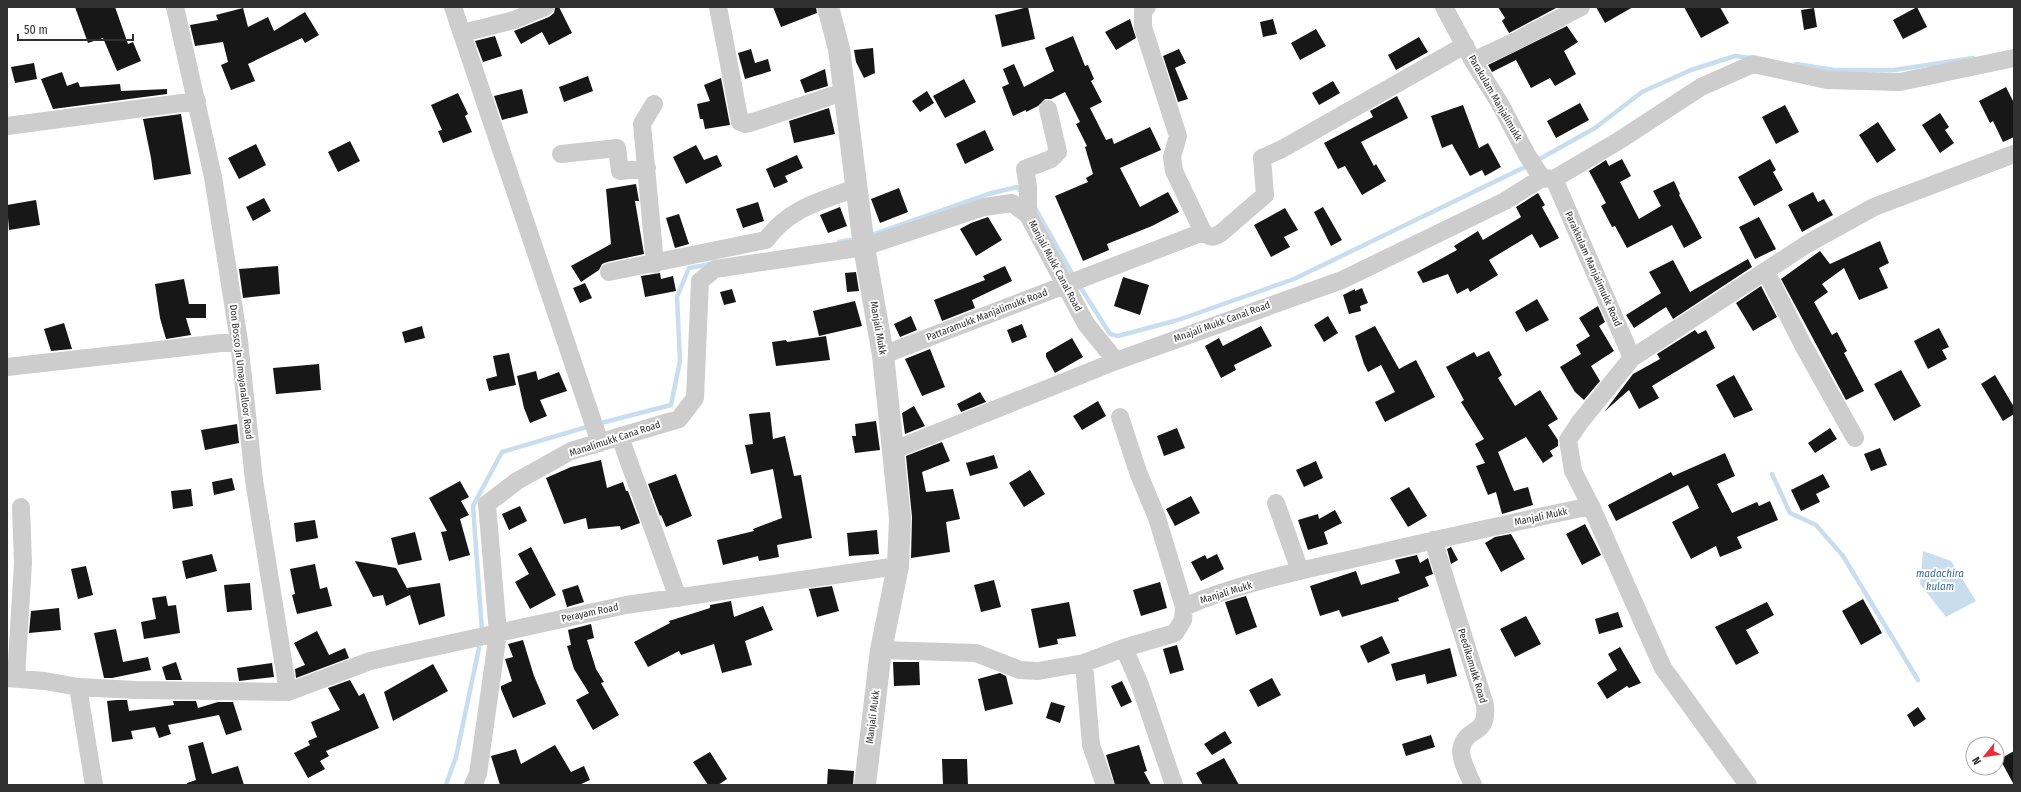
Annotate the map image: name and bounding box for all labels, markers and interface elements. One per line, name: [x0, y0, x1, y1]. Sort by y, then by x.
scale bar: [18, 16, 133, 42]
text: 50 m: [24, 23, 48, 37]
street label: Parakulam Manjalimukk: [1466, 53, 1525, 143]
street label: Parakkulam Manjalimukk Road: [1562, 210, 1624, 328]
street label: Manjali Mukk Canal Road: [1026, 218, 1084, 314]
street label: Pattaramukk Manjalimukk Road: [925, 286, 1049, 344]
street label: Mnajali Mukk Canal Road: [1172, 299, 1272, 345]
street label: Manjali Mukk: [867, 300, 889, 356]
street label: Don Bosco Jn Umayanalloor Road: [227, 304, 255, 440]
street label: Manalimukk Cana Road: [568, 419, 662, 459]
street label: Manjali Mukk: [1513, 505, 1569, 528]
water label: madachira kulam: [1916, 567, 1964, 593]
street label: Manjali Mukk: [1199, 579, 1254, 607]
street label: Perayam Road: [560, 601, 620, 625]
street label: Peedikamukk Road: [1455, 627, 1489, 705]
street label: Manjali Mukk: [864, 689, 882, 744]
north arrow: [1965, 736, 2005, 776]
text: N: [1969, 755, 1984, 767]

